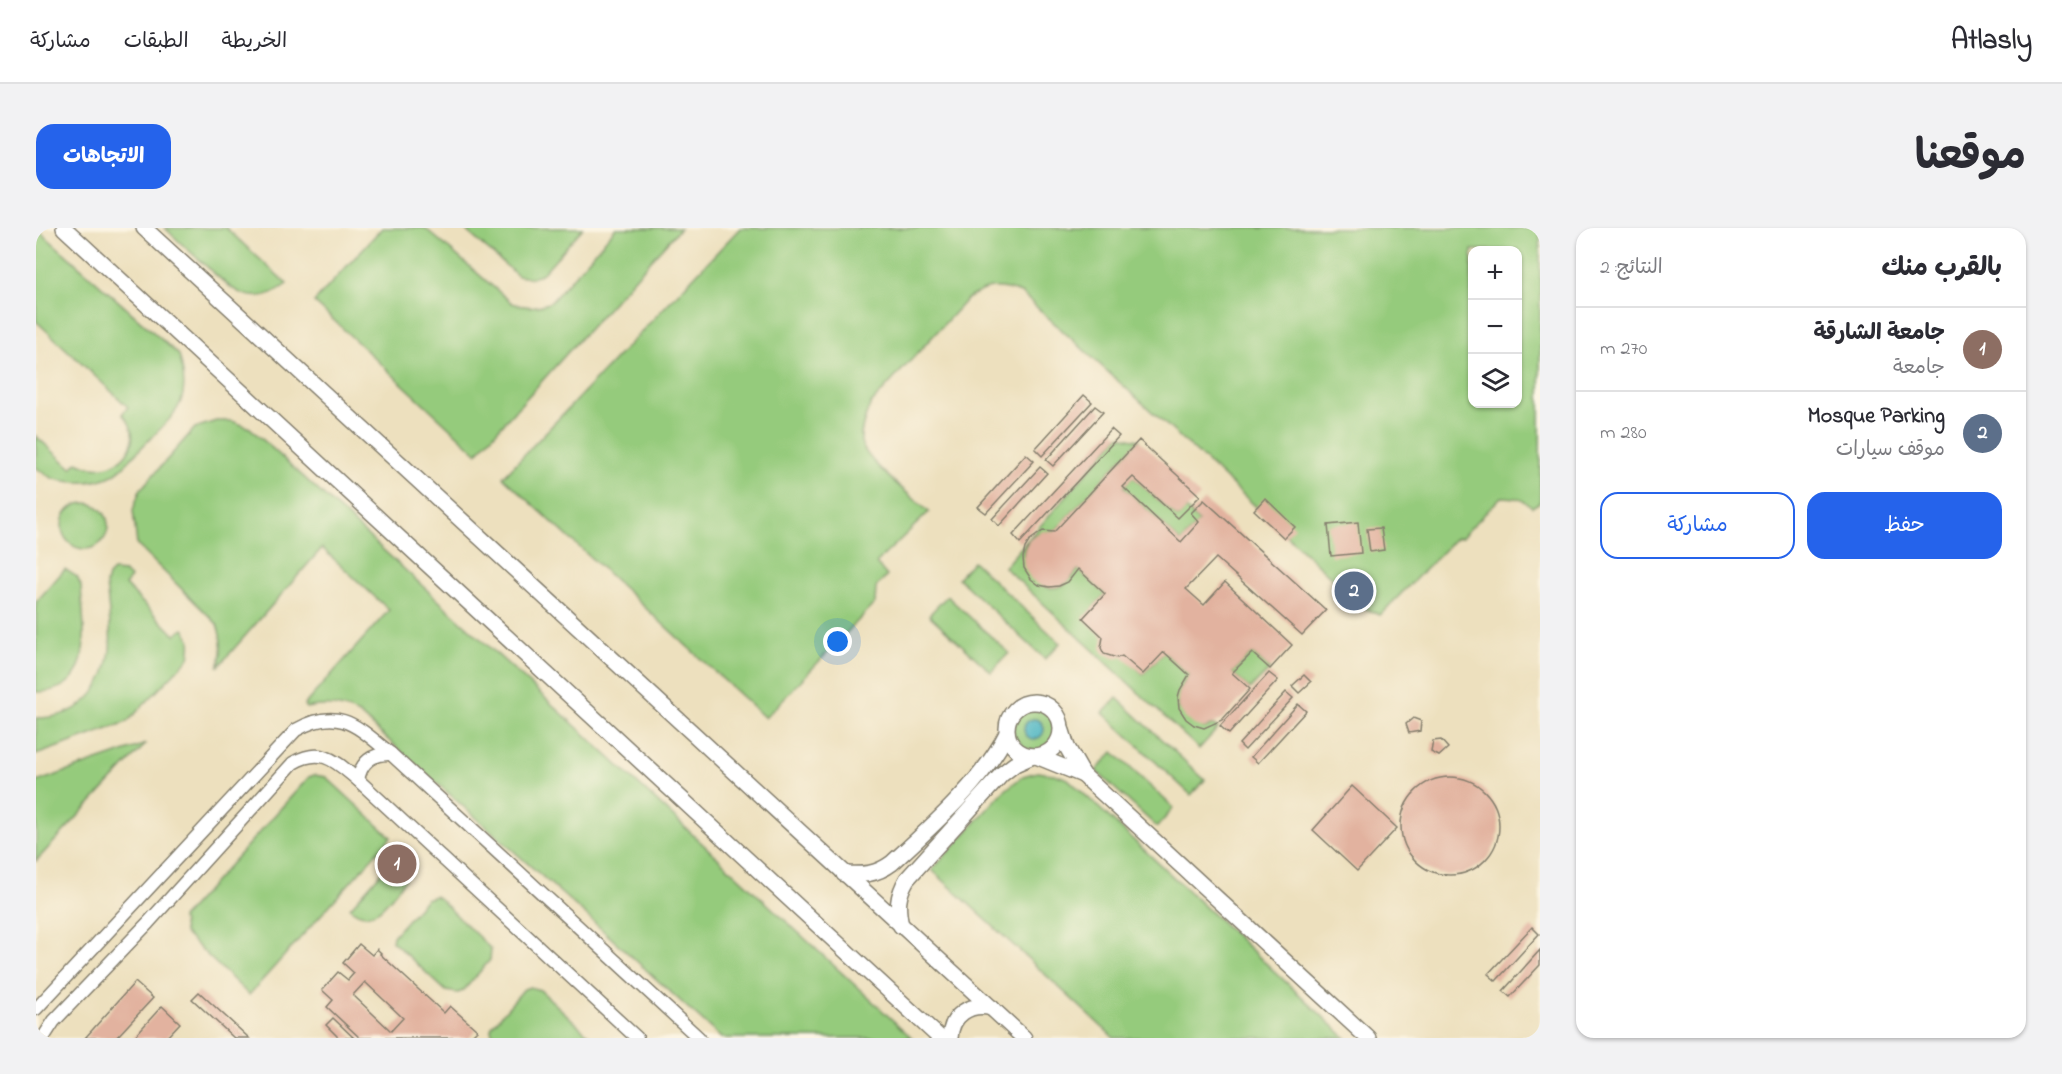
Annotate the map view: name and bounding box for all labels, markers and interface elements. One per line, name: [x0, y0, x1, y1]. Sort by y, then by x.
text: Atlasly: [1951, 21, 2032, 62]
text: مشاركة: [30, 27, 91, 57]
text: الطبقات: [124, 27, 189, 57]
text: الخريطة: [222, 27, 287, 57]
button: الاتجاهات: [36, 124, 171, 189]
text: موقعنا: [1915, 127, 2026, 188]
map controls: [1468, 246, 1522, 408]
button: +: [1468, 246, 1522, 300]
text: بالقرب منك: [1881, 250, 2002, 288]
text: النتائج: 2: [1600, 254, 1663, 283]
button: −: [1468, 300, 1522, 354]
text: جامعة الشارقة: [1814, 318, 1945, 350]
text: 270 m: [1600, 335, 1647, 364]
text: 1: [1979, 335, 1986, 364]
button: layers: [1468, 354, 1522, 408]
text: جامعة: [1893, 354, 1945, 383]
text: Mosque Parking: [1808, 401, 1945, 433]
text: 280 m: [1600, 419, 1647, 448]
text: 2: [1978, 419, 1987, 448]
text: موقف سيارات: [1836, 436, 1945, 465]
button: مشاركة: [1600, 492, 1795, 559]
button: حفظ: [1807, 492, 2002, 559]
pin: 2: [1334, 568, 1374, 614]
your location: [823, 627, 852, 656]
pin: 1: [378, 842, 416, 886]

